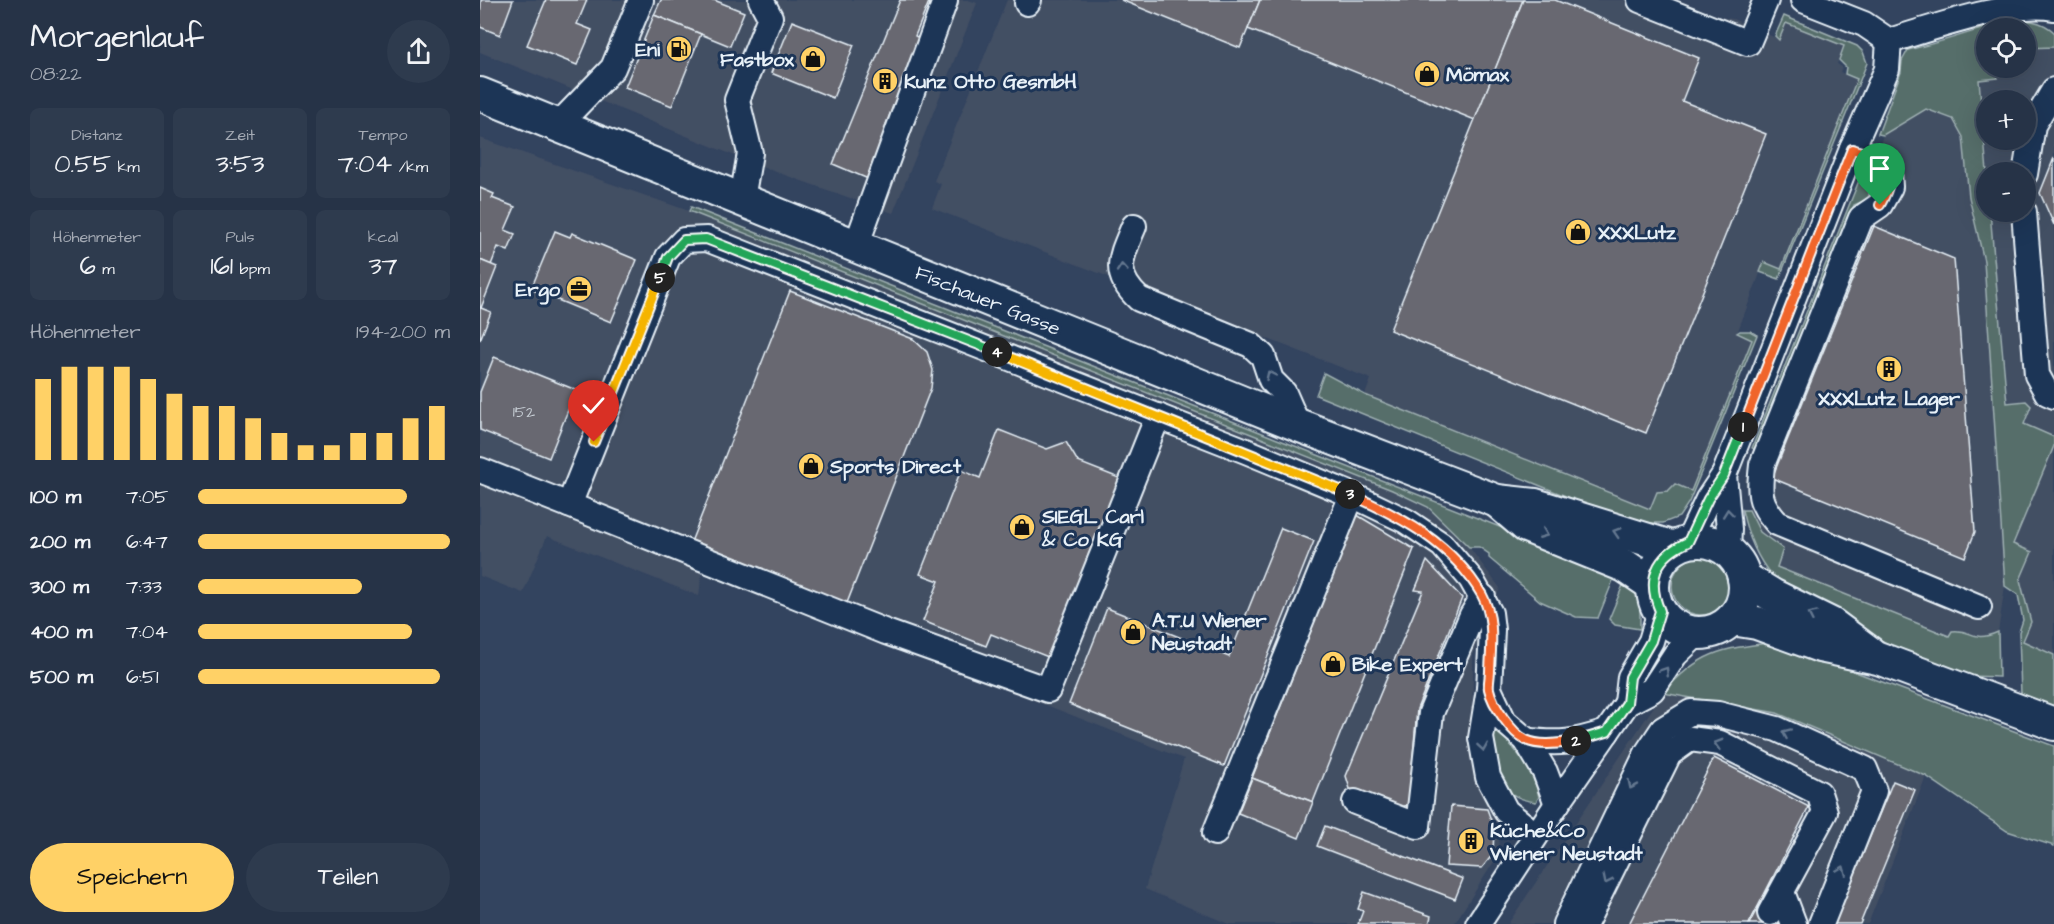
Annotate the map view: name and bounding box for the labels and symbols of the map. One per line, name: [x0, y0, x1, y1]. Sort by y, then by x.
fuel station icon: Eni: [664, 34, 694, 64]
place label: Eni: [635, 36, 661, 64]
shop icon: Fastbox: [798, 44, 828, 74]
place label: Fastbox: [720, 46, 795, 74]
shop icon: Mömax: [1412, 59, 1442, 89]
place label: Mömax: [1446, 61, 1510, 89]
building icon: Kunz Otto GesmbH: [870, 66, 900, 96]
place label: Kunz Otto GesmbH: [904, 68, 1077, 96]
pin: [1854, 143, 1905, 205]
shop icon: XXXLutz: [1563, 217, 1593, 247]
place label: XXXLutz: [1598, 219, 1677, 247]
street label: Fischauer Gasse: [911, 259, 1065, 343]
pin: 5: [645, 263, 675, 293]
one-way arrow: [1116, 263, 1129, 273]
office icon: Ergo: [564, 274, 594, 304]
place label: Ergo: [516, 276, 561, 305]
pin: 4: [982, 337, 1012, 367]
building icon: XXXLutz Lager: [1874, 354, 1904, 384]
one-way arrow: [1266, 370, 1278, 381]
pin: [568, 380, 619, 442]
place label: XXXLutz Lager: [1818, 385, 1961, 414]
house number: 152: [513, 401, 535, 423]
pin: 1: [1728, 412, 1758, 442]
shop icon: Sports Direct: [796, 451, 826, 481]
place label: Sports Direct: [829, 453, 962, 481]
pin: 3: [1335, 479, 1365, 509]
place label: SIEGL Carl & Co KG: [1041, 503, 1144, 554]
one-way arrow: [1722, 508, 1735, 517]
shop icon: SIEGL Carl & Co KG: [1007, 512, 1037, 542]
one-way arrow: [1612, 526, 1623, 539]
one-way arrow: [1538, 527, 1549, 539]
place label: A.T.U Wiener Neustadt: [1152, 607, 1268, 658]
one-way arrow: [1808, 610, 1819, 622]
shop icon: A.T.U Wiener Neustadt: [1118, 617, 1148, 647]
shop icon: Bike Expert: [1318, 649, 1348, 679]
place label: Bike Expert: [1352, 651, 1464, 679]
one-way arrow: [1658, 667, 1669, 678]
pin: 2: [1561, 726, 1591, 756]
one-way arrow: [1782, 729, 1793, 741]
one-way arrow: [1713, 739, 1724, 751]
one-way arrow: [1476, 742, 1489, 752]
one-way arrow: [1627, 779, 1639, 790]
place label: Küche&Co Wiener Neustadt: [1489, 817, 1644, 868]
building icon: Küche&Co Wiener Neustadt: [1456, 826, 1486, 856]
one-way arrow: [1835, 865, 1847, 876]
one-way arrow: [1603, 874, 1614, 884]

